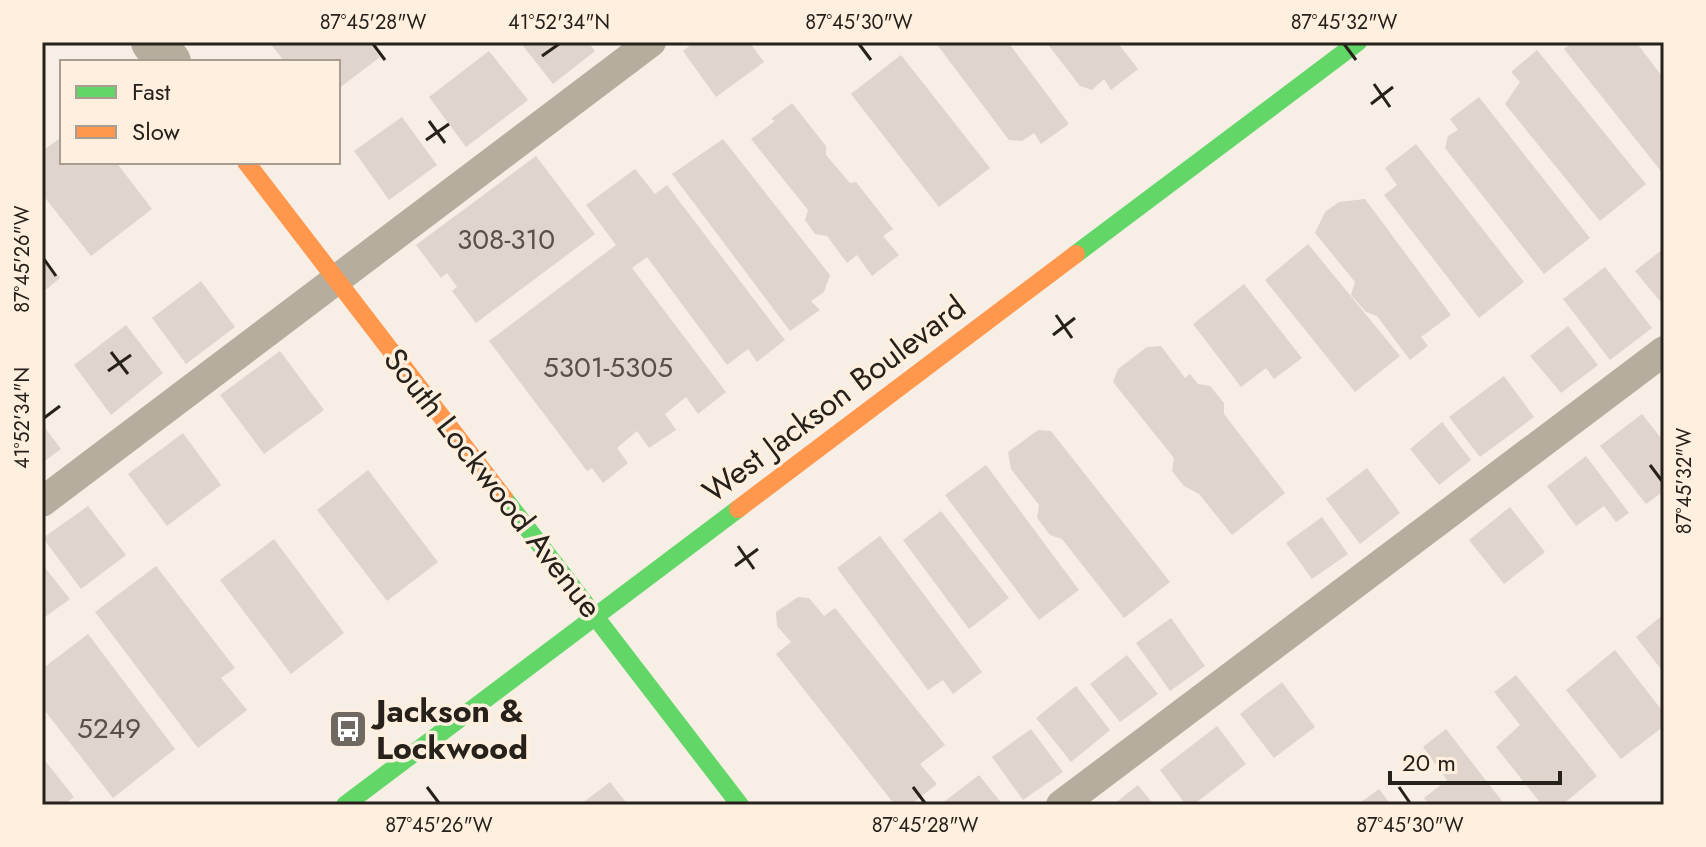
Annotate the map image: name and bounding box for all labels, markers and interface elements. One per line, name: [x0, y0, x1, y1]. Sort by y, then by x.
text: 87°45'28"W: [320, 8, 427, 37]
text: 41°52'34"N: [508, 8, 610, 37]
text: 87°45'30"W: [805, 8, 913, 37]
text: 87°45'32"W: [1291, 8, 1398, 37]
legend: [60, 60, 340, 164]
text: Fast: [132, 74, 170, 109]
text: Slow: [132, 114, 180, 149]
text: 87°45'26"W: [8, 205, 37, 313]
house number: 308-310: [457, 219, 555, 260]
street label: West Jackson Boulevard: [693, 285, 975, 513]
street label: South Lockwood Avenue: [373, 338, 613, 628]
house number: 5301-5305: [543, 347, 673, 388]
text: 41°52'34"N: [8, 367, 37, 469]
text: 87°45'32"W: [1670, 427, 1699, 534]
place label: Jackson & Lockwood: [370, 688, 528, 771]
house number: 5249: [77, 708, 141, 749]
bus stop icon: Jackson & Lockwood: [327, 708, 369, 750]
scale bar: [1390, 735, 1560, 785]
text: 20 m: [1402, 745, 1456, 780]
text: 87°45'26"W: [385, 811, 493, 840]
text: 87°45'28"W: [872, 811, 979, 840]
text: 87°45'30"W: [1356, 811, 1464, 840]

